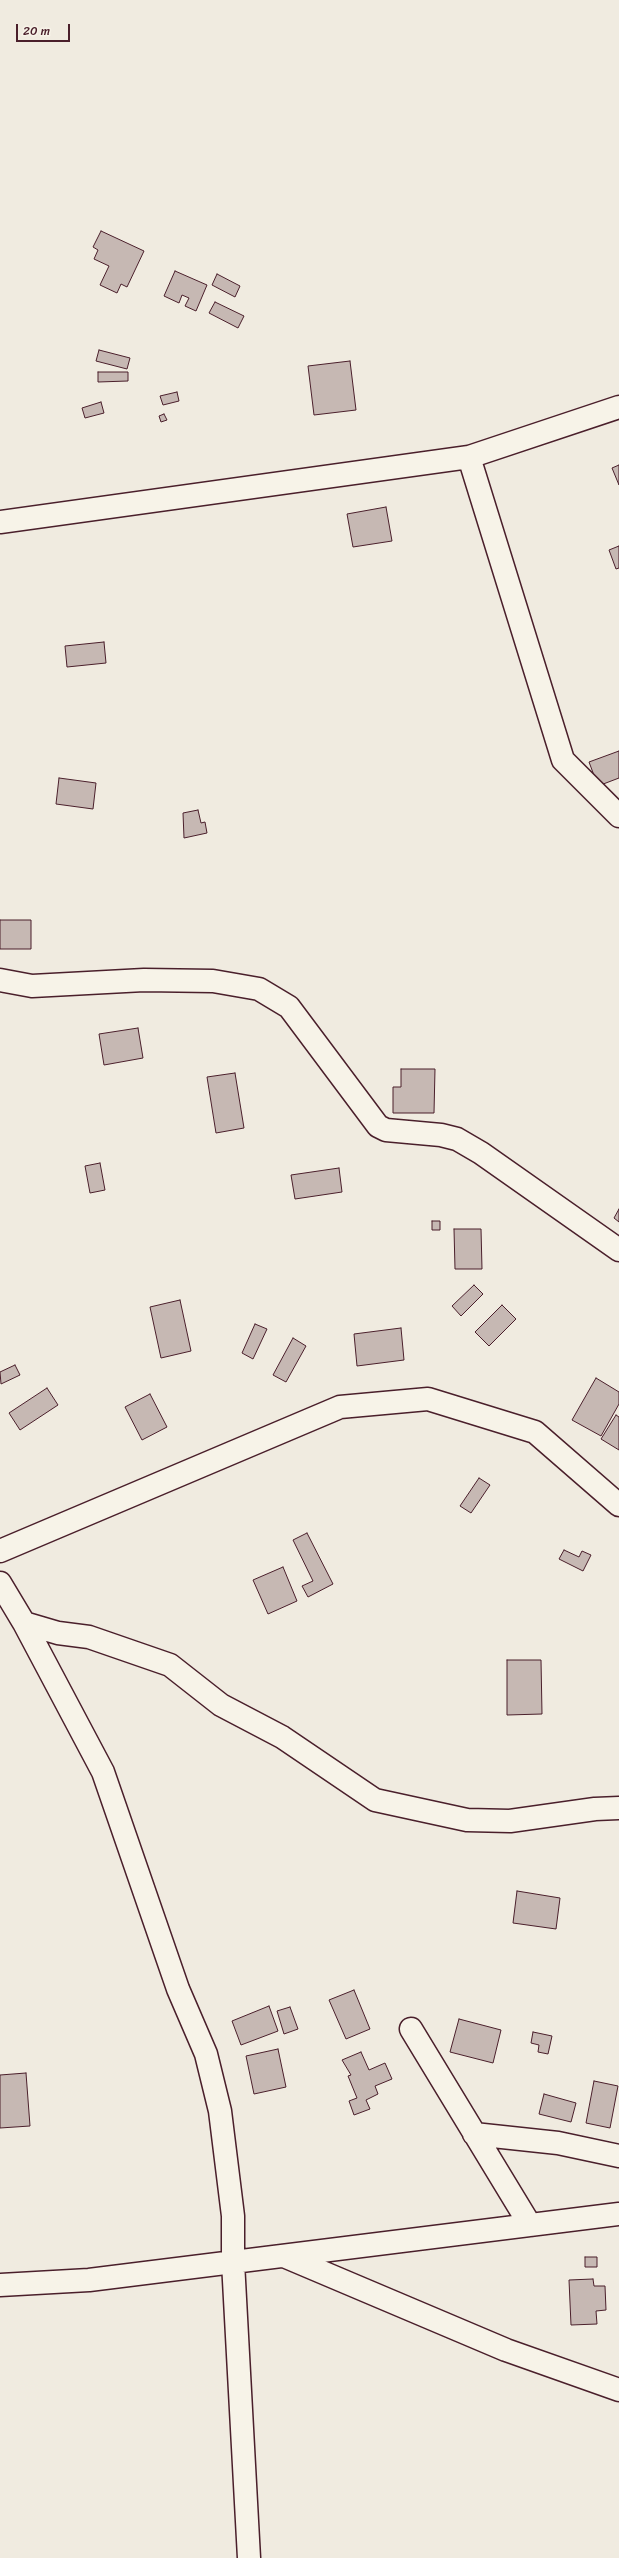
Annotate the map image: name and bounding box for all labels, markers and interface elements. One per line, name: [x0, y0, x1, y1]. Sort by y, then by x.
scale bar: [18, 16, 72, 42]
text: 20 m: [23, 20, 50, 42]

